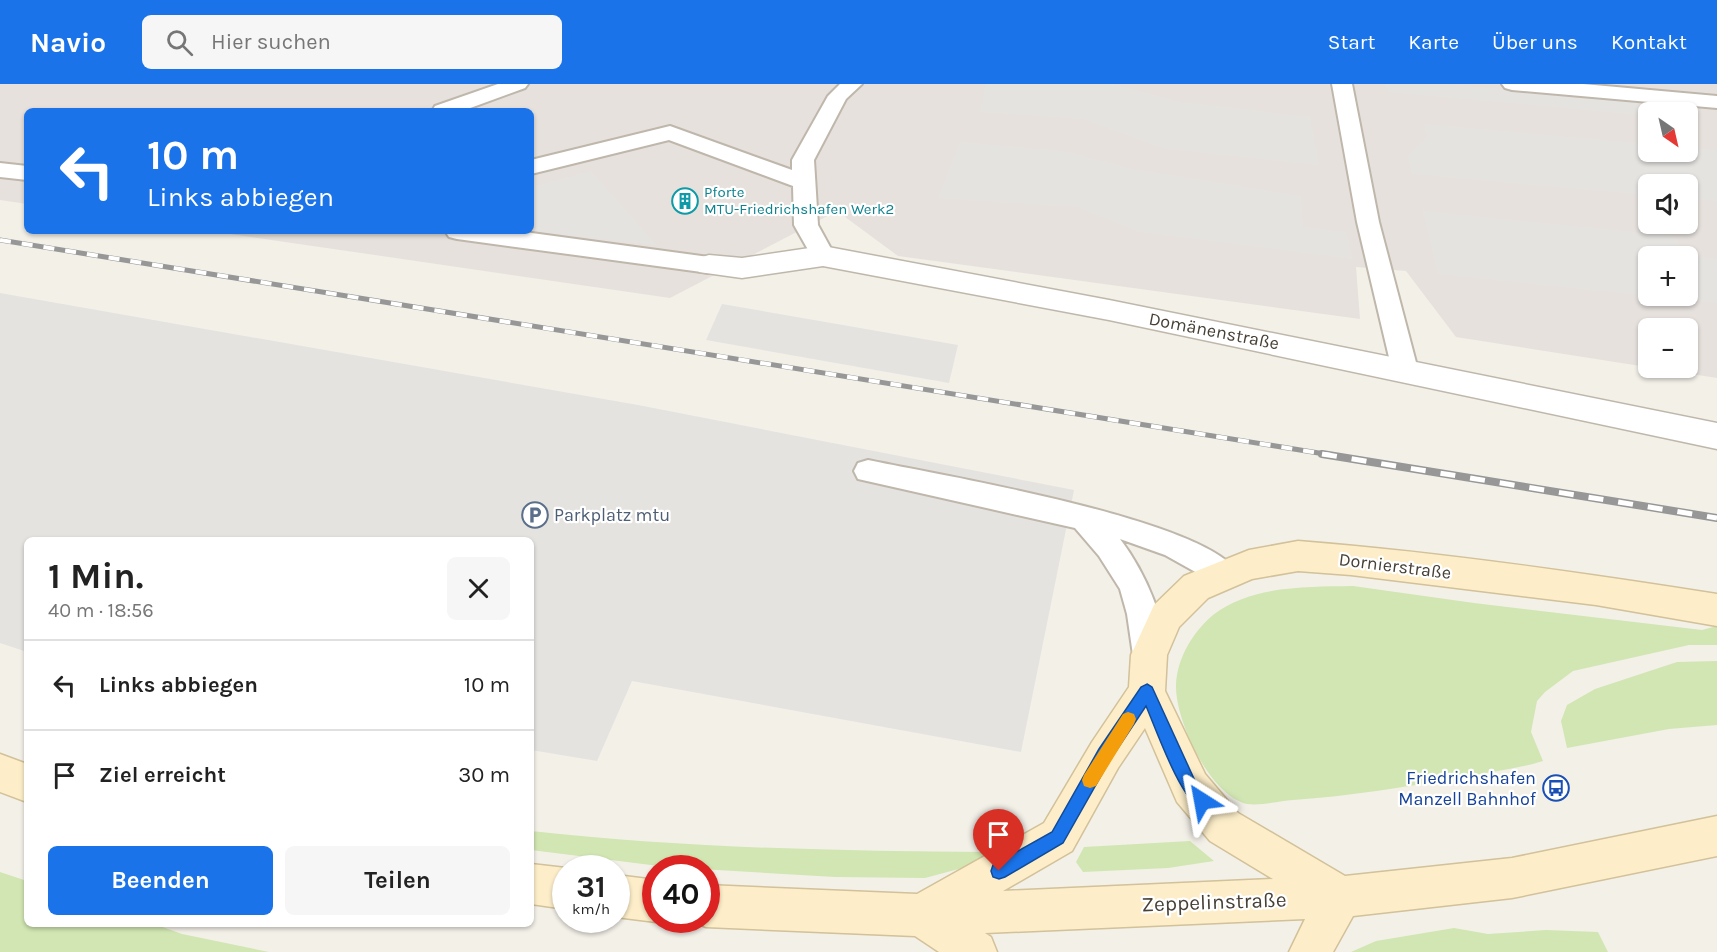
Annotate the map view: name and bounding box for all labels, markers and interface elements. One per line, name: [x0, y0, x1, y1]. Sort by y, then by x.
search box: [142, 15, 562, 69]
text: Navio: [30, 26, 106, 59]
icon: search: [163, 26, 196, 59]
text: Hier suchen: [211, 29, 331, 55]
text: Start: [1328, 30, 1375, 54]
text: Karte: [1408, 30, 1459, 54]
text: Über uns: [1492, 30, 1578, 54]
text: Kontakt: [1611, 30, 1687, 54]
north arrow: [1638, 102, 1698, 162]
map controls: [1638, 102, 1698, 378]
text: 10 m: [147, 130, 239, 180]
icon: left: [48, 132, 126, 210]
button: sound: [1638, 174, 1698, 234]
text: Links abbiegen: [147, 181, 334, 213]
place label: Pforte MTU-Friedrichshafen Werk2: [704, 183, 894, 218]
building icon: Pforte MTU-Friedrichshafen Werk2: [670, 186, 700, 216]
button: +: [1638, 246, 1698, 306]
street label: Domänenstraße: [1147, 308, 1281, 354]
button: −: [1638, 318, 1698, 378]
parking icon: Parkplatz mtu: [520, 500, 550, 530]
place label: Parkplatz mtu: [554, 504, 670, 526]
street label: Dornierstraße: [1338, 548, 1452, 584]
text: 1 Min.: [48, 555, 143, 597]
button: close: [447, 557, 510, 620]
text: 40 m · 18:56: [48, 599, 154, 622]
icon: left: [48, 669, 81, 702]
text: Links abbiegen: [99, 672, 258, 698]
text: 10 m: [464, 672, 510, 698]
icon: arrive: [48, 759, 81, 792]
text: Ziel erreicht: [99, 762, 226, 788]
text: 30 m: [458, 762, 510, 788]
place label: Friedrichshafen Manzell Bahnhof: [1398, 767, 1537, 810]
position arrow: [1170, 769, 1234, 833]
bus stop icon: Friedrichshafen Manzell Bahnhof: [1541, 773, 1571, 803]
pin: [973, 809, 1024, 871]
icon: arrive: [982, 818, 1015, 851]
button: Beenden: [48, 846, 273, 915]
button: Teilen: [285, 846, 510, 915]
speed limit sign: 40: [642, 855, 720, 933]
text: 31: [576, 869, 606, 905]
street label: Zeppelinstraße: [1141, 887, 1287, 917]
text: km/h: [572, 900, 610, 918]

